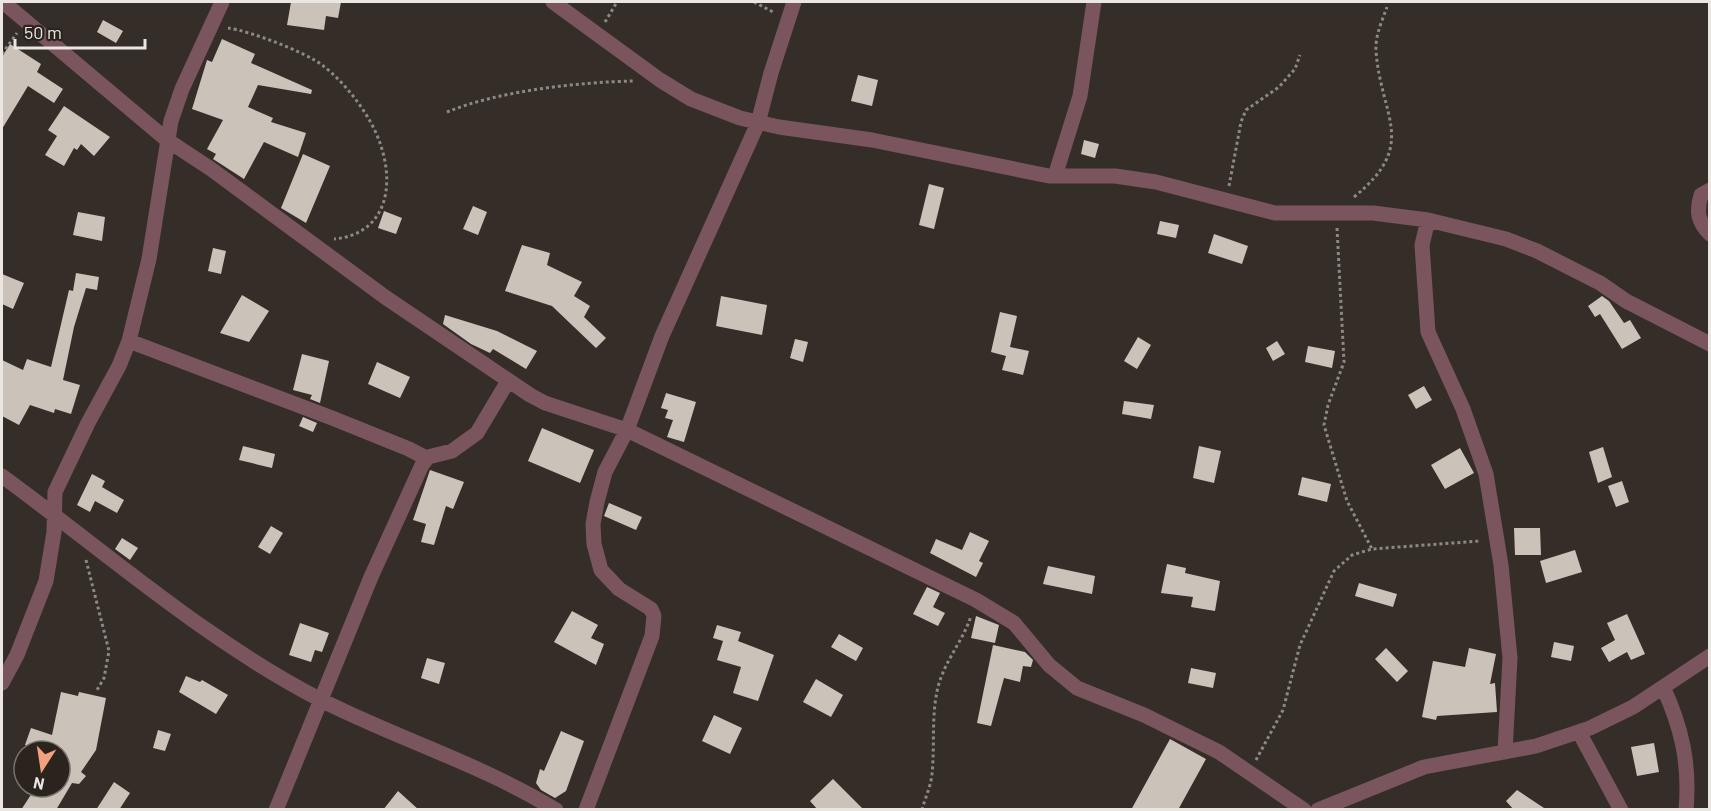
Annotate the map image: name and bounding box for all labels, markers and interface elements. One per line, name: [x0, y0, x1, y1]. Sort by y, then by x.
scale bar: [15, 12, 146, 50]
text: 50 m: [24, 21, 62, 43]
north arrow: [12, 739, 72, 799]
text: N: [32, 774, 46, 795]

